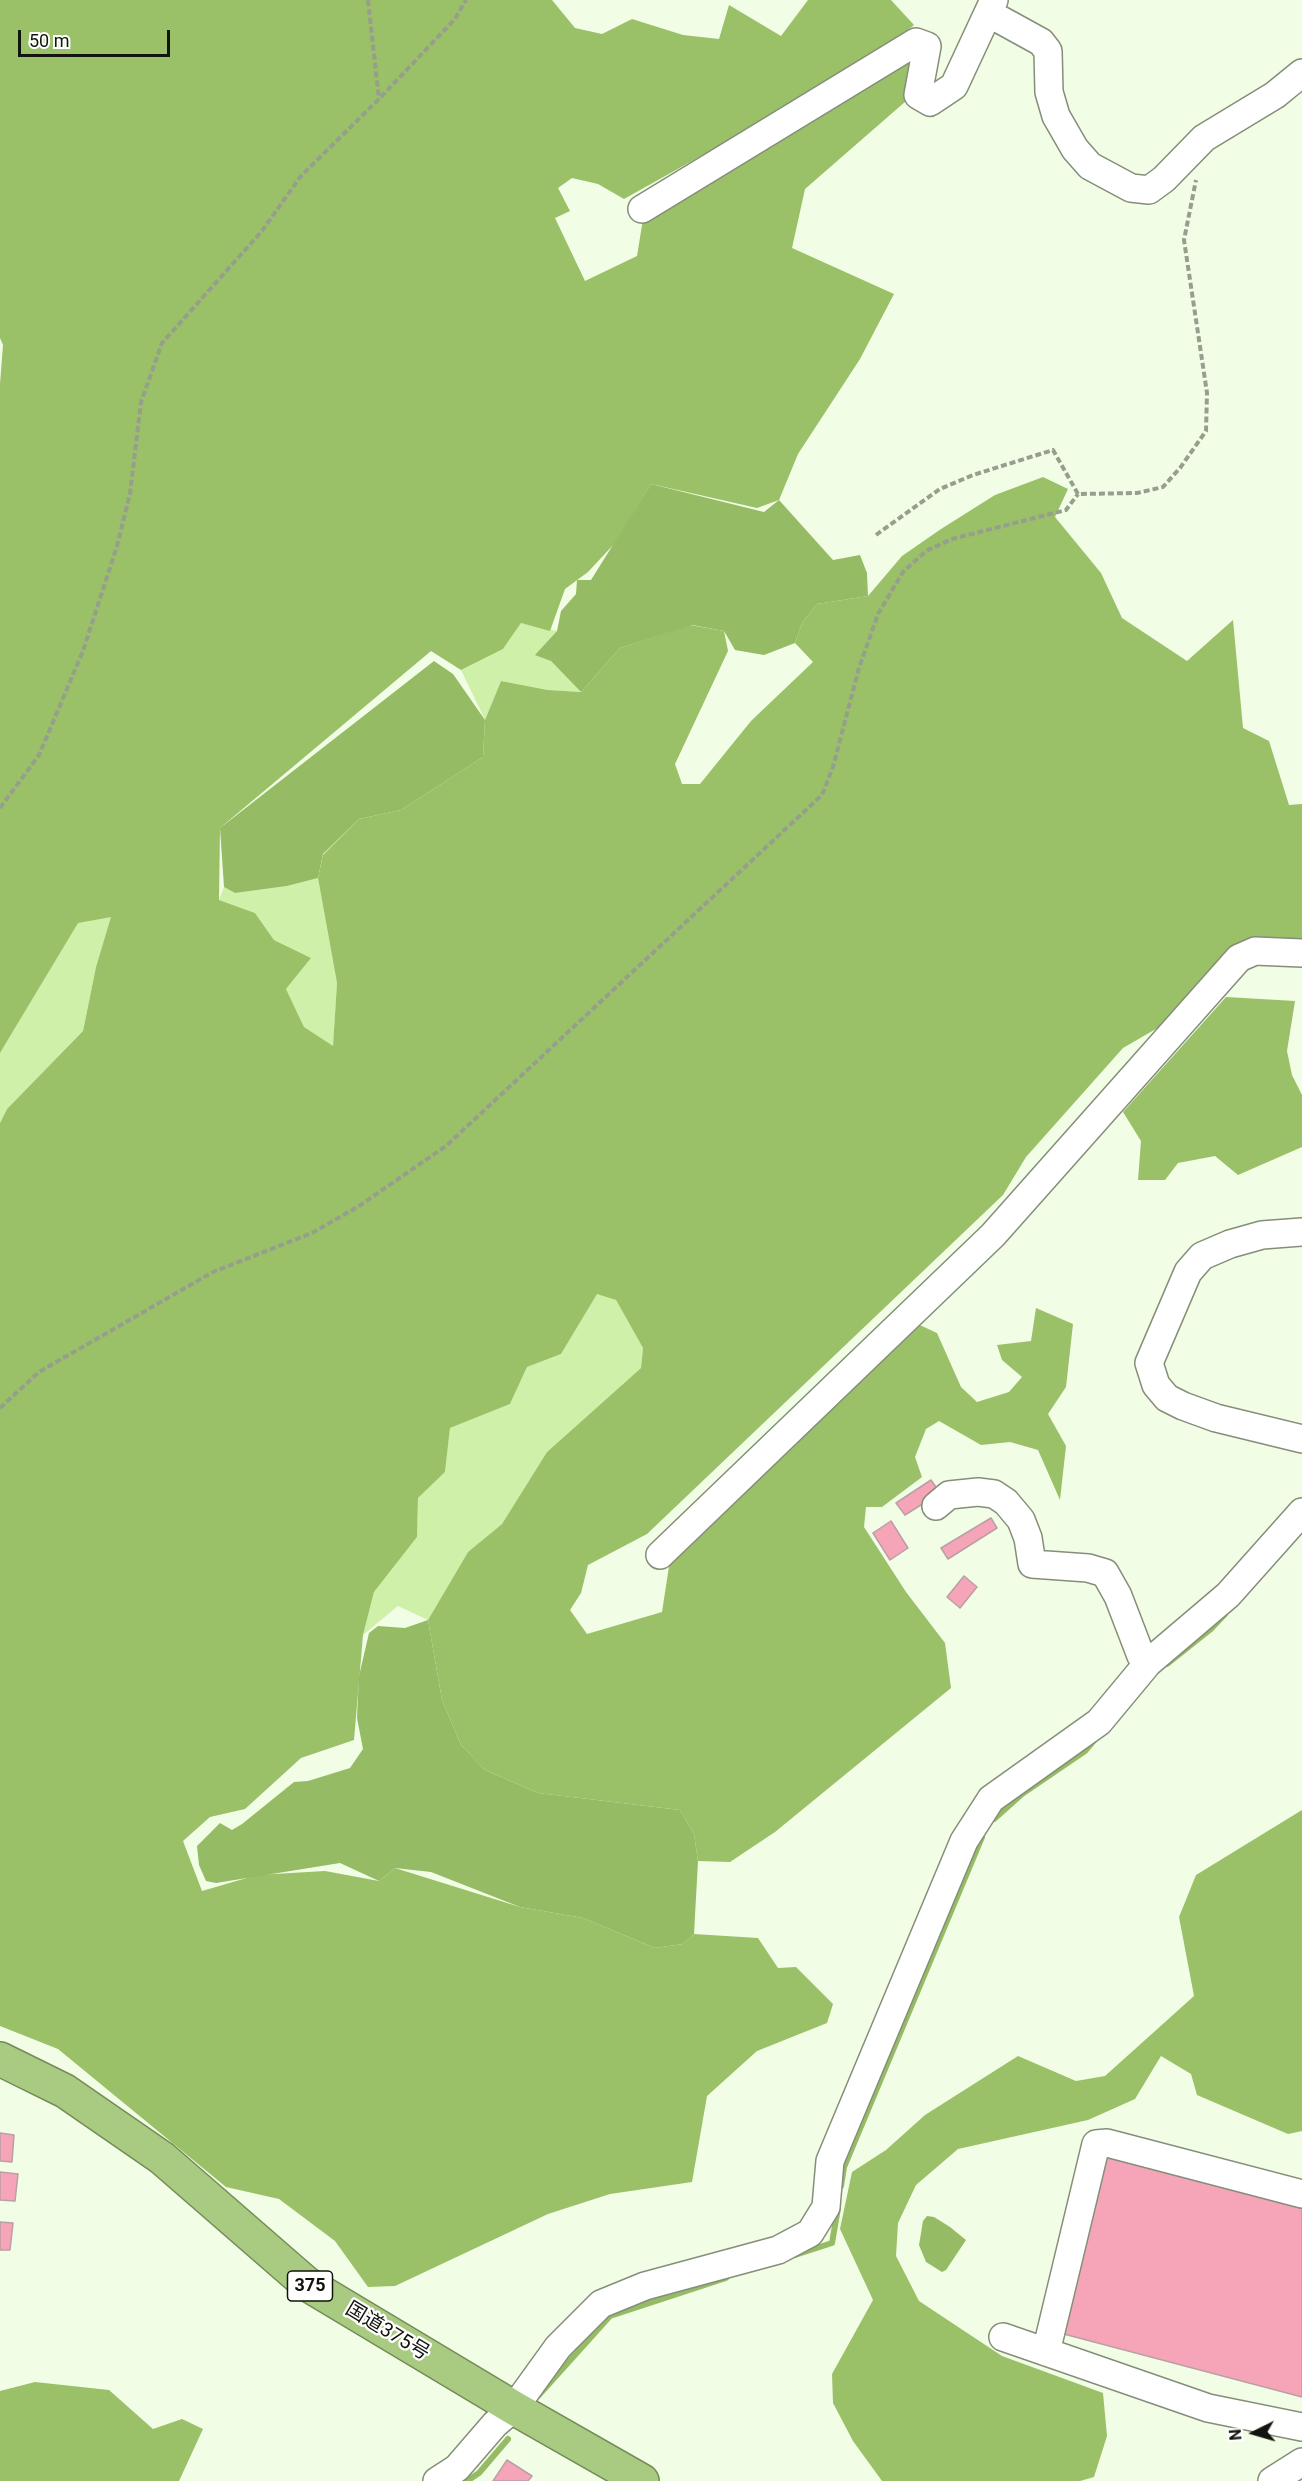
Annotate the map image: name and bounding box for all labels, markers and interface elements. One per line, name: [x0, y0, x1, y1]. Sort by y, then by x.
scale bar: [21, 18, 172, 56]
text: 50 m: [29, 30, 69, 51]
road number: 375: [288, 2271, 332, 2301]
street label: 国道375号: [341, 2298, 433, 2366]
north arrow: [1224, 2403, 1284, 2463]
text: N: [1226, 2428, 1246, 2441]

